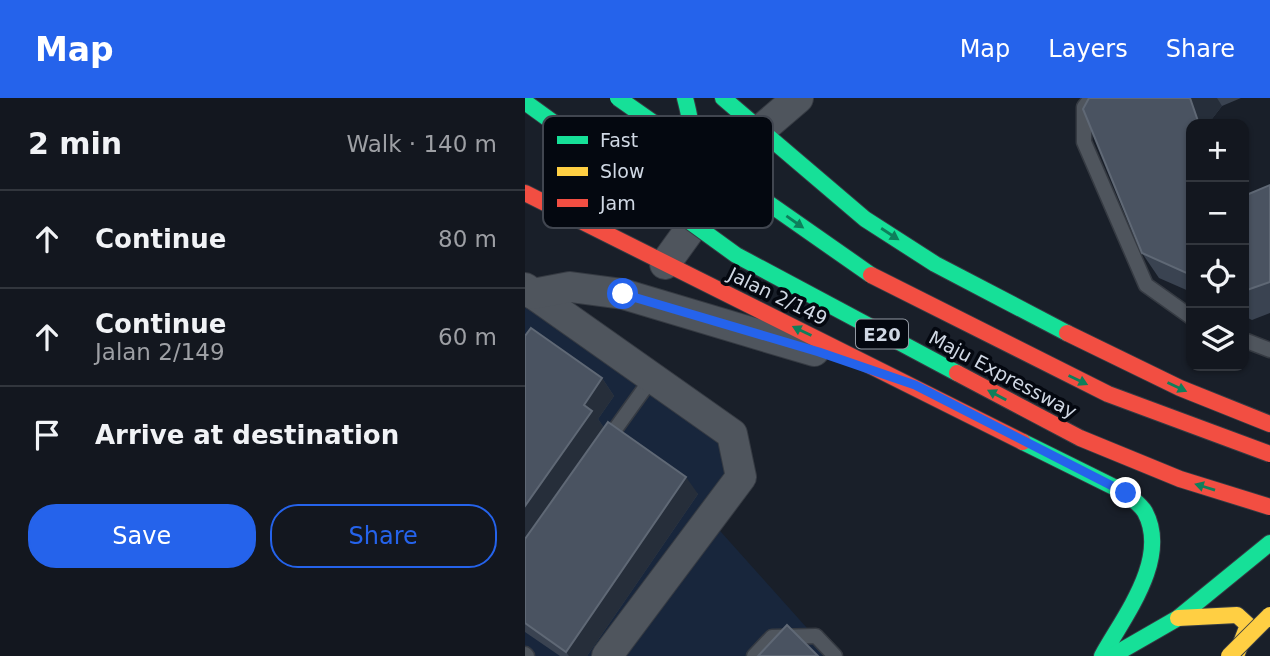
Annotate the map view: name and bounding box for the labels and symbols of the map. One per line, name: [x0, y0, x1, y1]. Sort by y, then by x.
legend: [543, 116, 773, 228]
text: Fast: [600, 129, 638, 151]
text: Slow: [600, 160, 645, 182]
text: Jam: [599, 192, 636, 214]
one-way arrow: [785, 214, 804, 228]
one-way arrow: [881, 227, 900, 240]
street label: Jalan 2/149: [724, 262, 831, 329]
route start: [607, 278, 638, 309]
road number: E20: [856, 320, 908, 348]
one-way arrow: [792, 325, 812, 336]
street label: Maju Expressway: [925, 326, 1081, 422]
one-way arrow: [1068, 374, 1088, 385]
one-way arrow: [1167, 382, 1187, 393]
one-way arrow: [987, 390, 1007, 401]
route end: [1110, 477, 1141, 508]
one-way arrow: [1194, 481, 1215, 491]

